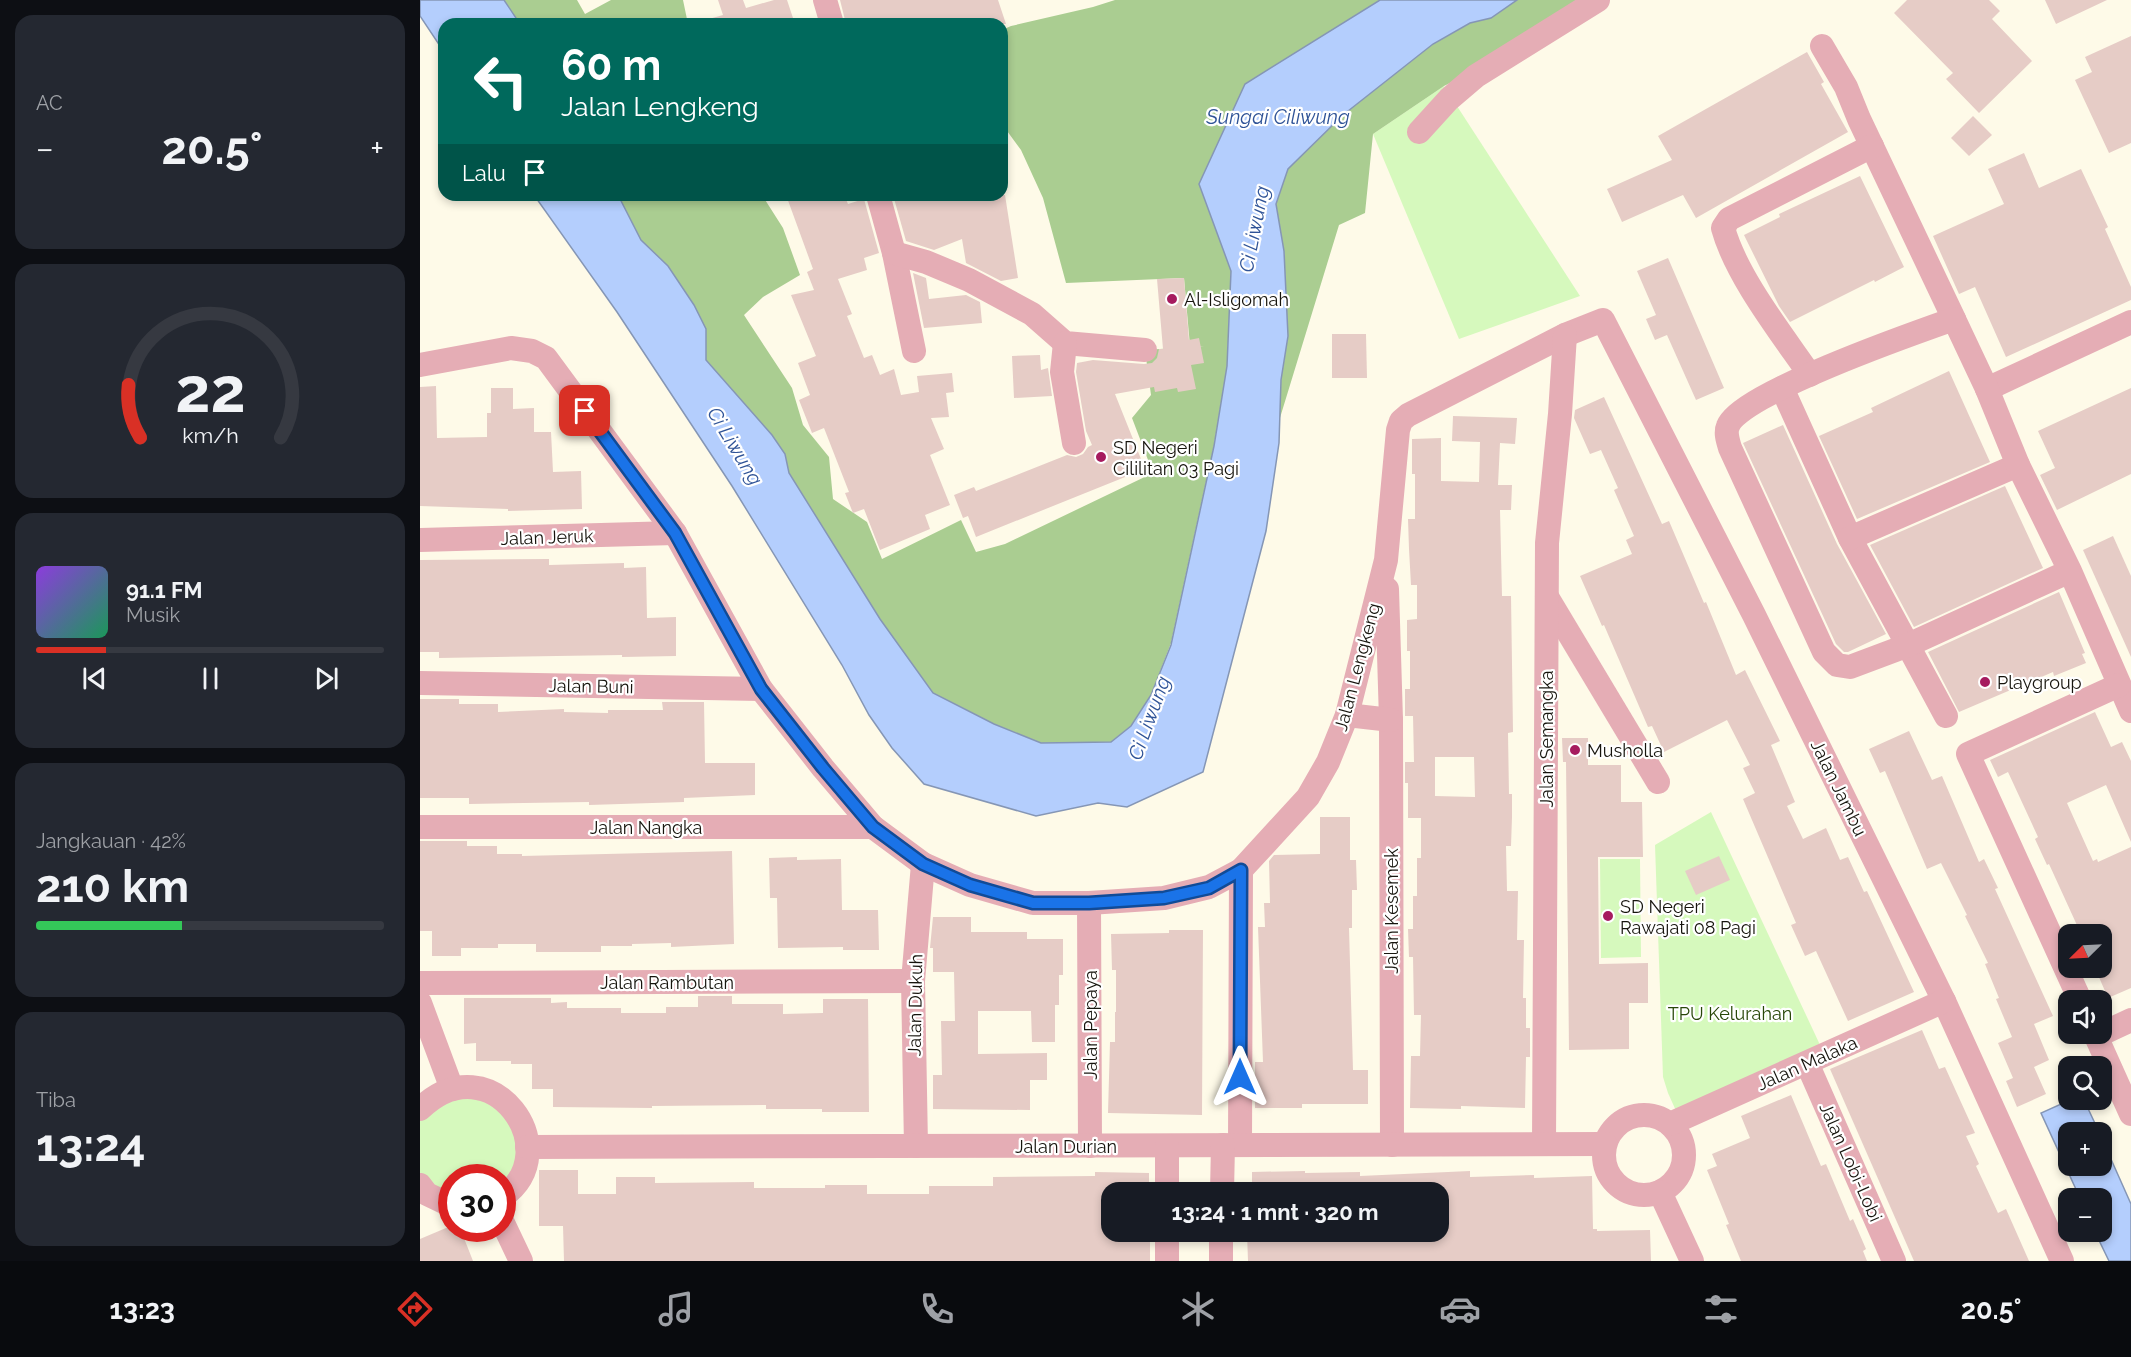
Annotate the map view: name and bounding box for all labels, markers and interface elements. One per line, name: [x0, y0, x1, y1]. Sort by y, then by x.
text: 60 m: [561, 41, 661, 90]
icon: left: [462, 42, 540, 120]
text: AC: [36, 91, 63, 115]
text: Jalan Lengkeng: [561, 91, 759, 122]
water label: Sungai Ciliwung: [1205, 105, 1350, 129]
text: 20.5°: [162, 122, 262, 175]
text: −: [36, 129, 54, 168]
text: +: [370, 129, 384, 168]
icon: arrive: [518, 156, 551, 189]
text: Lalu: [462, 160, 506, 186]
water label: Ci Liwung: [1234, 184, 1274, 274]
place label: Al-Isligomah: [1184, 289, 1289, 310]
marker: Al-Isligomah: [1165, 292, 1179, 306]
text: 22: [175, 353, 245, 427]
pin: [559, 385, 610, 436]
icon: arrive: [568, 394, 601, 427]
water label: Ci Liwung: [702, 402, 768, 490]
text: km/h: [182, 424, 238, 449]
place label: SD Negeri Cililitan 03 Pagi: [1113, 437, 1239, 479]
marker: SD Negeri Cililitan 03 Pagi: [1094, 450, 1108, 464]
street label: Jalan Jeruk: [500, 525, 594, 549]
text: 91.1 FM: [126, 577, 203, 603]
street label: Jalan Lengkeng: [1330, 601, 1384, 733]
text: Musik: [126, 603, 180, 627]
icon: previous: [78, 662, 111, 695]
icon: pause: [194, 662, 227, 695]
icon: next: [310, 662, 343, 695]
street label: Jalan Semangka: [1536, 671, 1557, 807]
place label: Playgroup: [1997, 672, 2082, 693]
water label: Ci Liwung: [1123, 673, 1175, 763]
street label: Jalan Buni: [548, 675, 634, 697]
marker: Playgroup: [1978, 675, 1992, 689]
street label: Jalan Jambu: [1807, 737, 1871, 839]
place label: Musholla: [1587, 740, 1663, 761]
marker: Musholla: [1568, 743, 1582, 757]
street label: Jalan Nangka: [590, 817, 702, 838]
text: Jangkauan · 42%: [36, 829, 186, 853]
street label: Jalan Kesemek: [1381, 848, 1402, 974]
text: 210 km: [36, 860, 189, 913]
place label: SD Negeri Rawajati 08 Pagi: [1620, 896, 1756, 938]
marker: SD Negeri Rawajati 08 Pagi: [1601, 909, 1615, 923]
north arrow: [2058, 924, 2112, 978]
map controls: [2058, 924, 2112, 1242]
street label: Jalan Dukuh: [904, 954, 926, 1056]
street label: Jalan Pepaya: [1080, 970, 1101, 1080]
street label: Jalan Rambutan: [600, 972, 734, 993]
button: sound: [2058, 990, 2112, 1044]
park label: TPU Kelurahan: [1668, 1003, 1792, 1024]
street label: Jalan Malaka: [1754, 1032, 1860, 1094]
position arrow: [1208, 1045, 1272, 1109]
button: search: [2058, 1056, 2112, 1110]
text: Tiba: [36, 1088, 76, 1112]
street label: Jalan Lobi-Lobi: [1815, 1099, 1887, 1225]
text: 13:24: [36, 1119, 146, 1172]
button: +: [2058, 1122, 2112, 1176]
street label: Jalan Durian: [1015, 1136, 1117, 1157]
speed limit sign: 30: [438, 1164, 516, 1242]
button: −: [2058, 1188, 2112, 1242]
text: 13:24 · 1 mnt · 320 m: [1172, 1199, 1378, 1225]
icon: directions: [394, 1288, 436, 1330]
icon: music: [655, 1288, 697, 1330]
icon: phone: [916, 1288, 958, 1330]
icon: climate: [1177, 1288, 1219, 1330]
icon: car: [1439, 1288, 1481, 1330]
icon: filters: [1700, 1288, 1742, 1330]
text: 13:23: [110, 1294, 175, 1325]
text: 20.5°: [1961, 1294, 2021, 1325]

